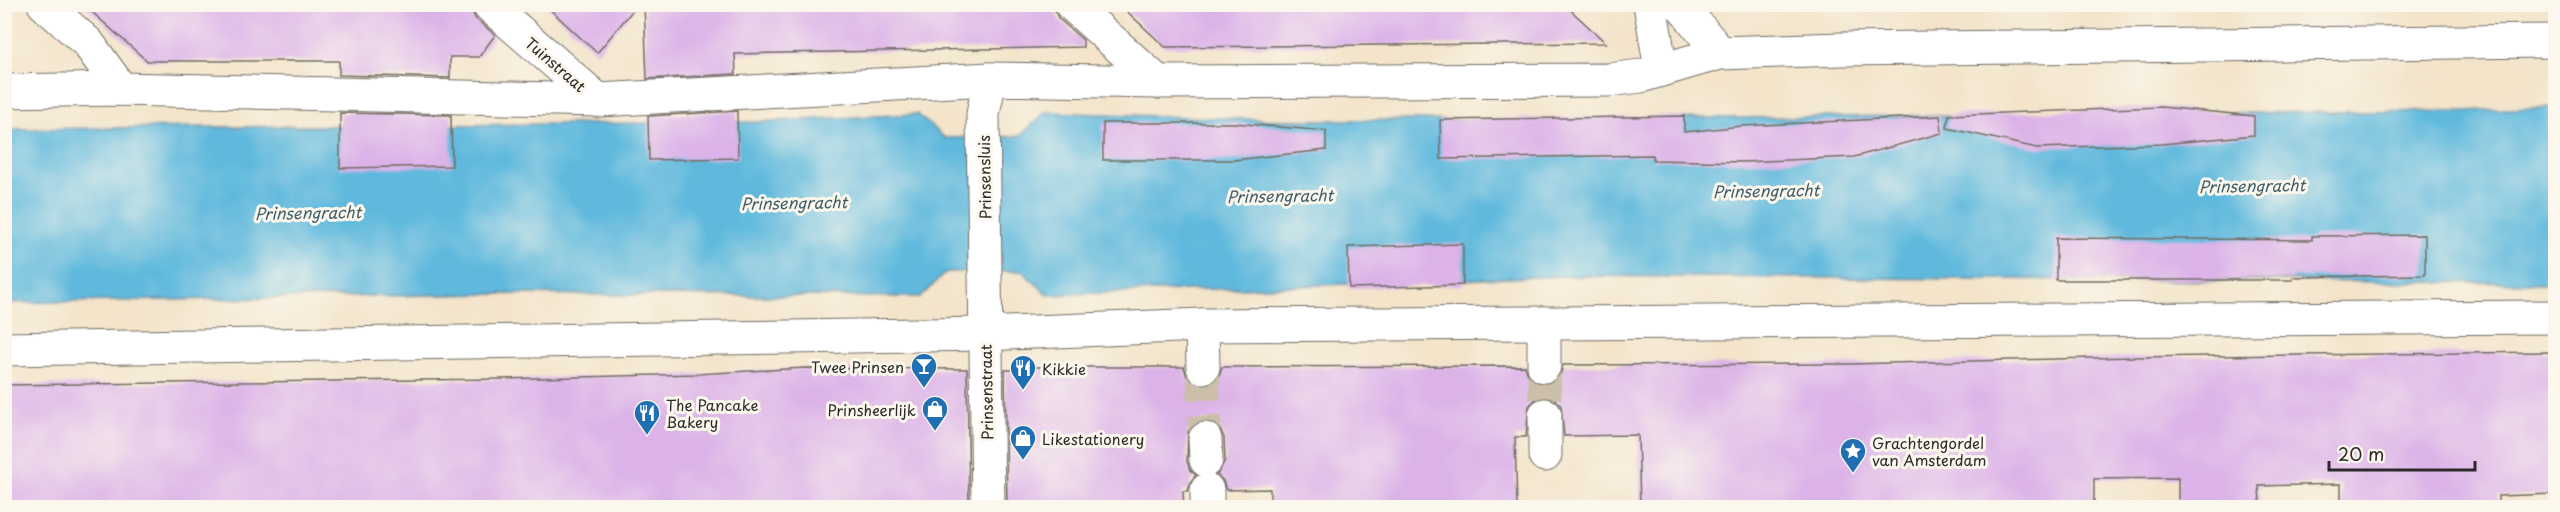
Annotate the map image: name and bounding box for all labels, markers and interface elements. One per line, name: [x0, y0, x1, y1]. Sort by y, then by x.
street label: Tuinstraat: [521, 31, 591, 97]
street label: Prinsensluis: [972, 135, 996, 219]
water label: Prinsengracht: [2199, 172, 2308, 198]
water label: Prinsengracht: [1713, 177, 1822, 203]
water label: Prinsengracht: [1227, 182, 1336, 208]
water label: Prinsengracht: [741, 189, 850, 215]
water label: Prinsengracht: [255, 199, 364, 225]
street label: Prinsenstraat: [974, 344, 998, 440]
bar icon: Twee Prinsen: [909, 351, 939, 389]
restaurant icon: Kikkie: [1008, 353, 1038, 391]
place label: Twee Prinsen: [811, 355, 904, 378]
place label: Kikkie: [1042, 357, 1086, 380]
place label: The Pancake Bakery: [666, 393, 758, 433]
shop icon: Prinsheerlijk: [920, 394, 950, 432]
restaurant icon: The Pancake Bakery: [632, 398, 662, 436]
place label: Prinsheerlijk: [828, 398, 916, 421]
shop icon: Likestationery: [1008, 423, 1038, 461]
place label: Likestationery: [1042, 427, 1144, 450]
place label: Grachtengordel van Amsterdam: [1872, 431, 1986, 471]
scale bar: [2329, 434, 2474, 472]
place icon: Grachtengordel van Amsterdam: [1838, 436, 1868, 474]
text: 20 m: [2338, 440, 2384, 467]

